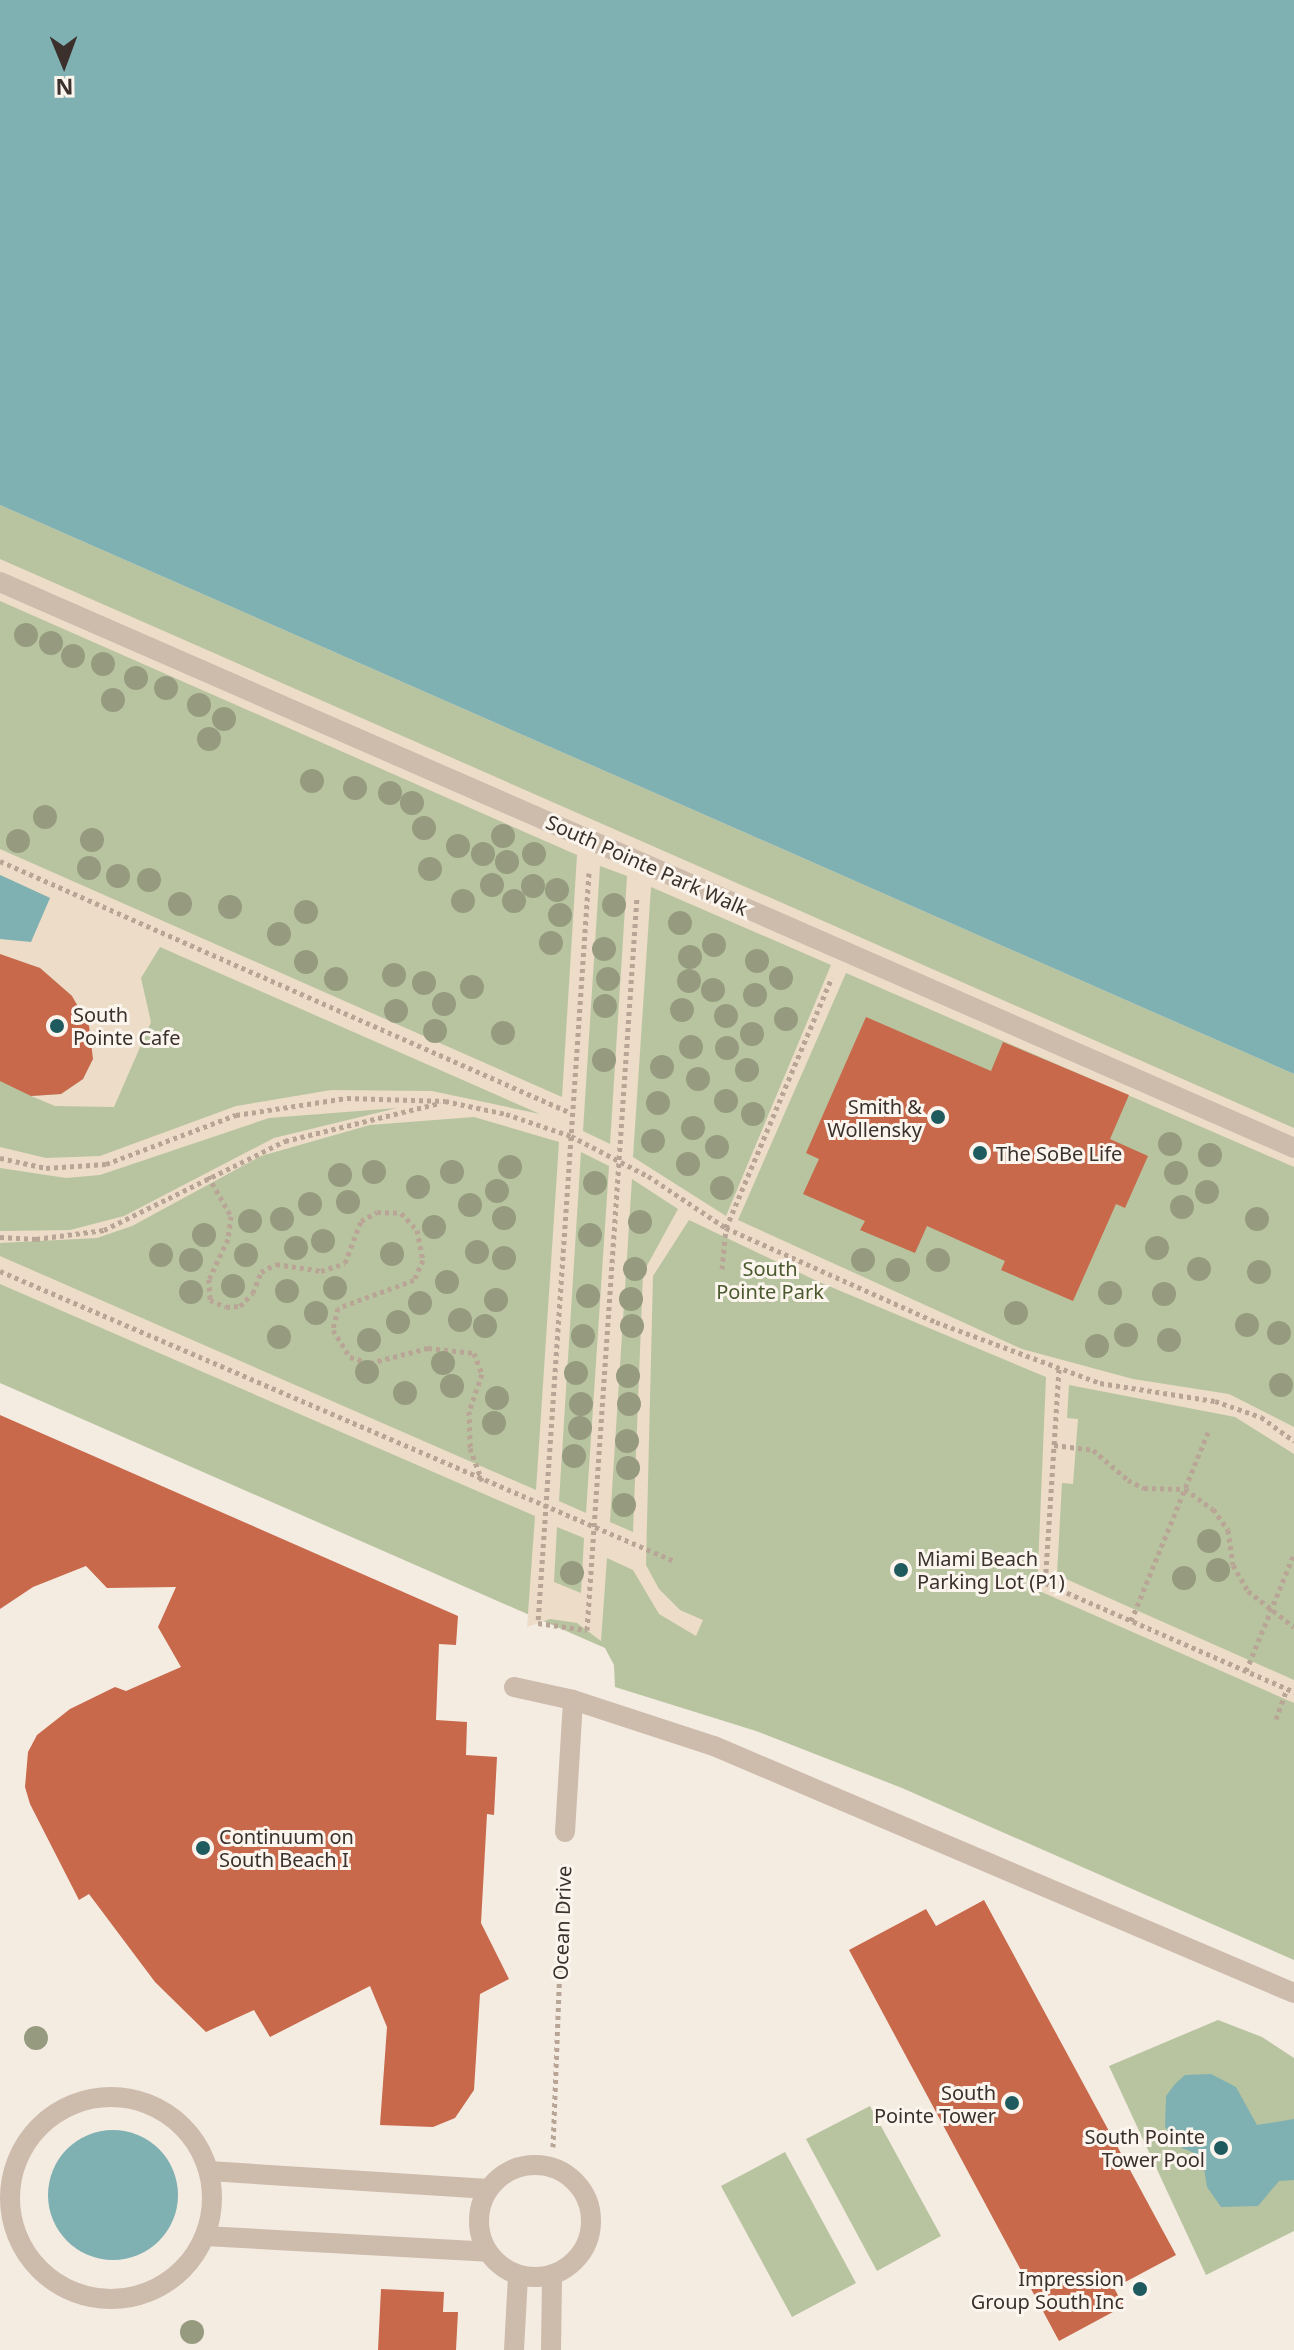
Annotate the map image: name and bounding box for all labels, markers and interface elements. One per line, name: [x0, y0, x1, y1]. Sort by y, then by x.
north arrow: [24, 24, 104, 104]
text: N: [55, 73, 74, 103]
street label: South Pointe Park Walk: [542, 810, 752, 920]
place label: South Pointe Cafe: [73, 1002, 180, 1049]
marker: South Pointe Cafe: [48, 1017, 66, 1035]
place label: Smith & Wollensky: [827, 1094, 922, 1141]
marker: Smith & Wollensky: [929, 1108, 947, 1126]
place label: The SoBe Life: [996, 1141, 1122, 1165]
marker: The SoBe Life: [971, 1144, 989, 1162]
park label: South Pointe Park: [716, 1257, 824, 1304]
place label: Miami Beach Parking Lot (P1): [917, 1546, 1065, 1593]
marker: Miami Beach Parking Lot (P1): [892, 1561, 910, 1579]
place label: Continuum on South Beach I: [219, 1824, 354, 1871]
marker: Continuum on South Beach I: [194, 1839, 212, 1857]
street label: Ocean Drive: [548, 1865, 576, 1981]
place label: South Pointe Tower: [874, 2080, 996, 2127]
marker: South Pointe Tower: [1003, 2094, 1021, 2112]
place label: South Pointe Tower Pool: [1085, 2124, 1205, 2171]
marker: South Pointe Tower Pool: [1212, 2139, 1230, 2157]
place label: Impression Group South Inc: [971, 2266, 1124, 2313]
marker: Impression Group South Inc: [1131, 2280, 1149, 2298]

